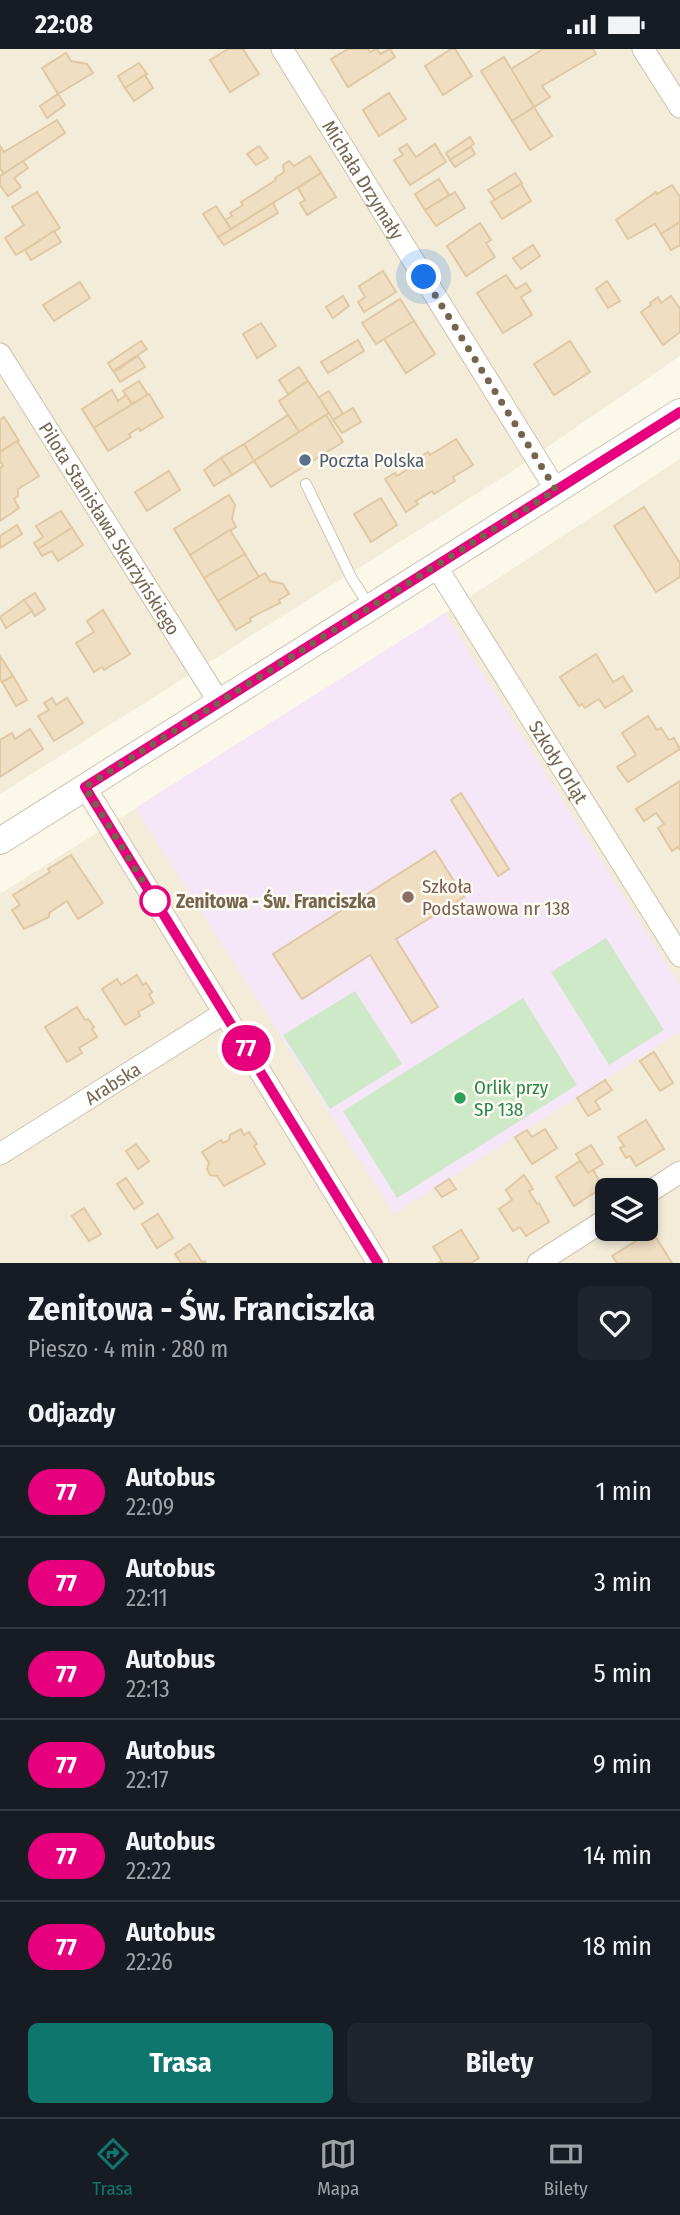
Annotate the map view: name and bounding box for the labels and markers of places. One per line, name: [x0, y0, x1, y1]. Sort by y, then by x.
place label: Poczta Polska: [319, 449, 424, 472]
marker: Poczta Polska: [297, 452, 313, 468]
place label: Szkoła Podstawowa nr 138: [422, 875, 570, 920]
marker: Zenitowa - Św. Franciszka: [140, 886, 170, 916]
place label: Zenitowa - Św. Franciszka: [176, 888, 376, 913]
marker: Szkoła Podstawowa nr 138: [400, 889, 416, 905]
place label: Orlik przy SP 138: [474, 1076, 549, 1121]
marker: Orlik przy SP 138: [452, 1090, 468, 1106]

